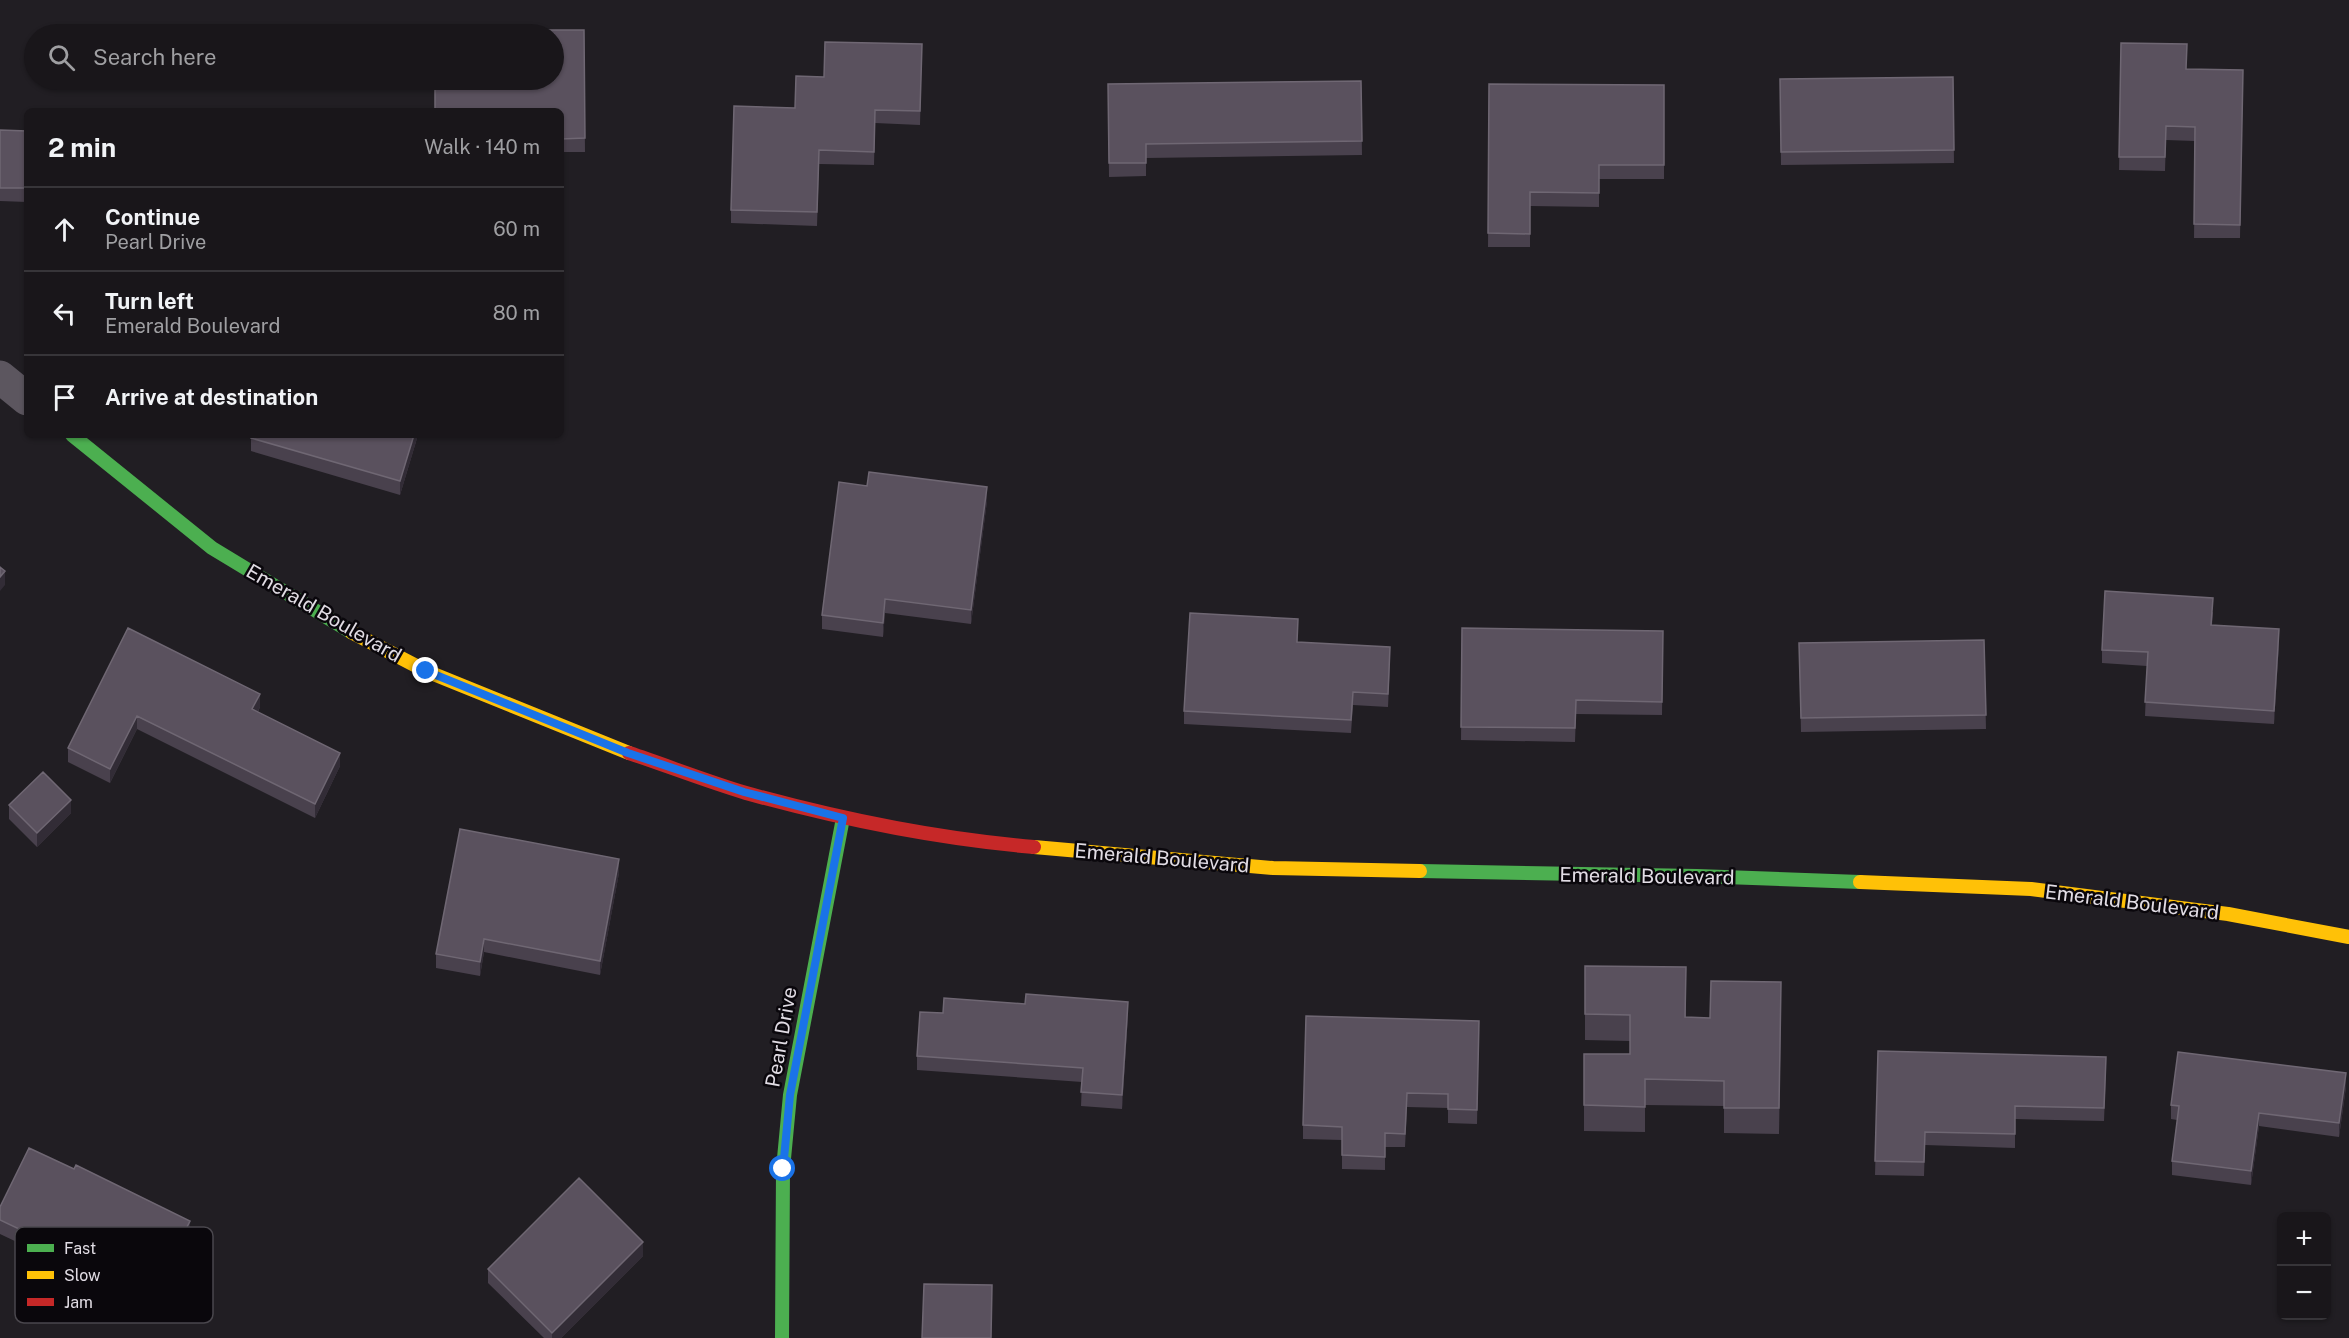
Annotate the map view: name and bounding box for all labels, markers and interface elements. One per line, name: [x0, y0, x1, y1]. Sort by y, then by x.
search box: [24, 24, 564, 90]
icon: search: [45, 41, 78, 74]
text: Search here: [93, 44, 217, 70]
text: 2 min: [48, 132, 116, 163]
text: Walk · 140 m: [424, 135, 540, 159]
text: Continue: [105, 204, 200, 230]
icon: ahead: [48, 213, 81, 246]
text: 60 m: [493, 217, 540, 241]
text: Pearl Drive: [105, 230, 206, 254]
text: Turn left: [105, 288, 194, 314]
icon: left: [48, 297, 81, 330]
text: 80 m: [493, 301, 540, 325]
text: Emerald Boulevard: [105, 314, 280, 338]
icon: arrive: [48, 381, 81, 414]
text: Arrive at destination: [105, 384, 318, 410]
street label: Emerald Boulevard: [242, 559, 406, 667]
route end: [412, 657, 438, 683]
street label: Emerald Boulevard: [1074, 838, 1250, 878]
street label: Emerald Boulevard: [1559, 862, 1735, 890]
street label: Emerald Boulevard: [2044, 879, 2220, 925]
street label: Pearl Drive: [760, 985, 802, 1089]
route start: [769, 1155, 795, 1181]
map controls: [2277, 1212, 2331, 1320]
button: +: [2277, 1212, 2331, 1266]
legend: [15, 1227, 213, 1323]
text: Fast: [64, 1239, 96, 1258]
text: Slow: [64, 1266, 101, 1285]
button: −: [2277, 1266, 2331, 1320]
text: Jam: [64, 1293, 93, 1312]

